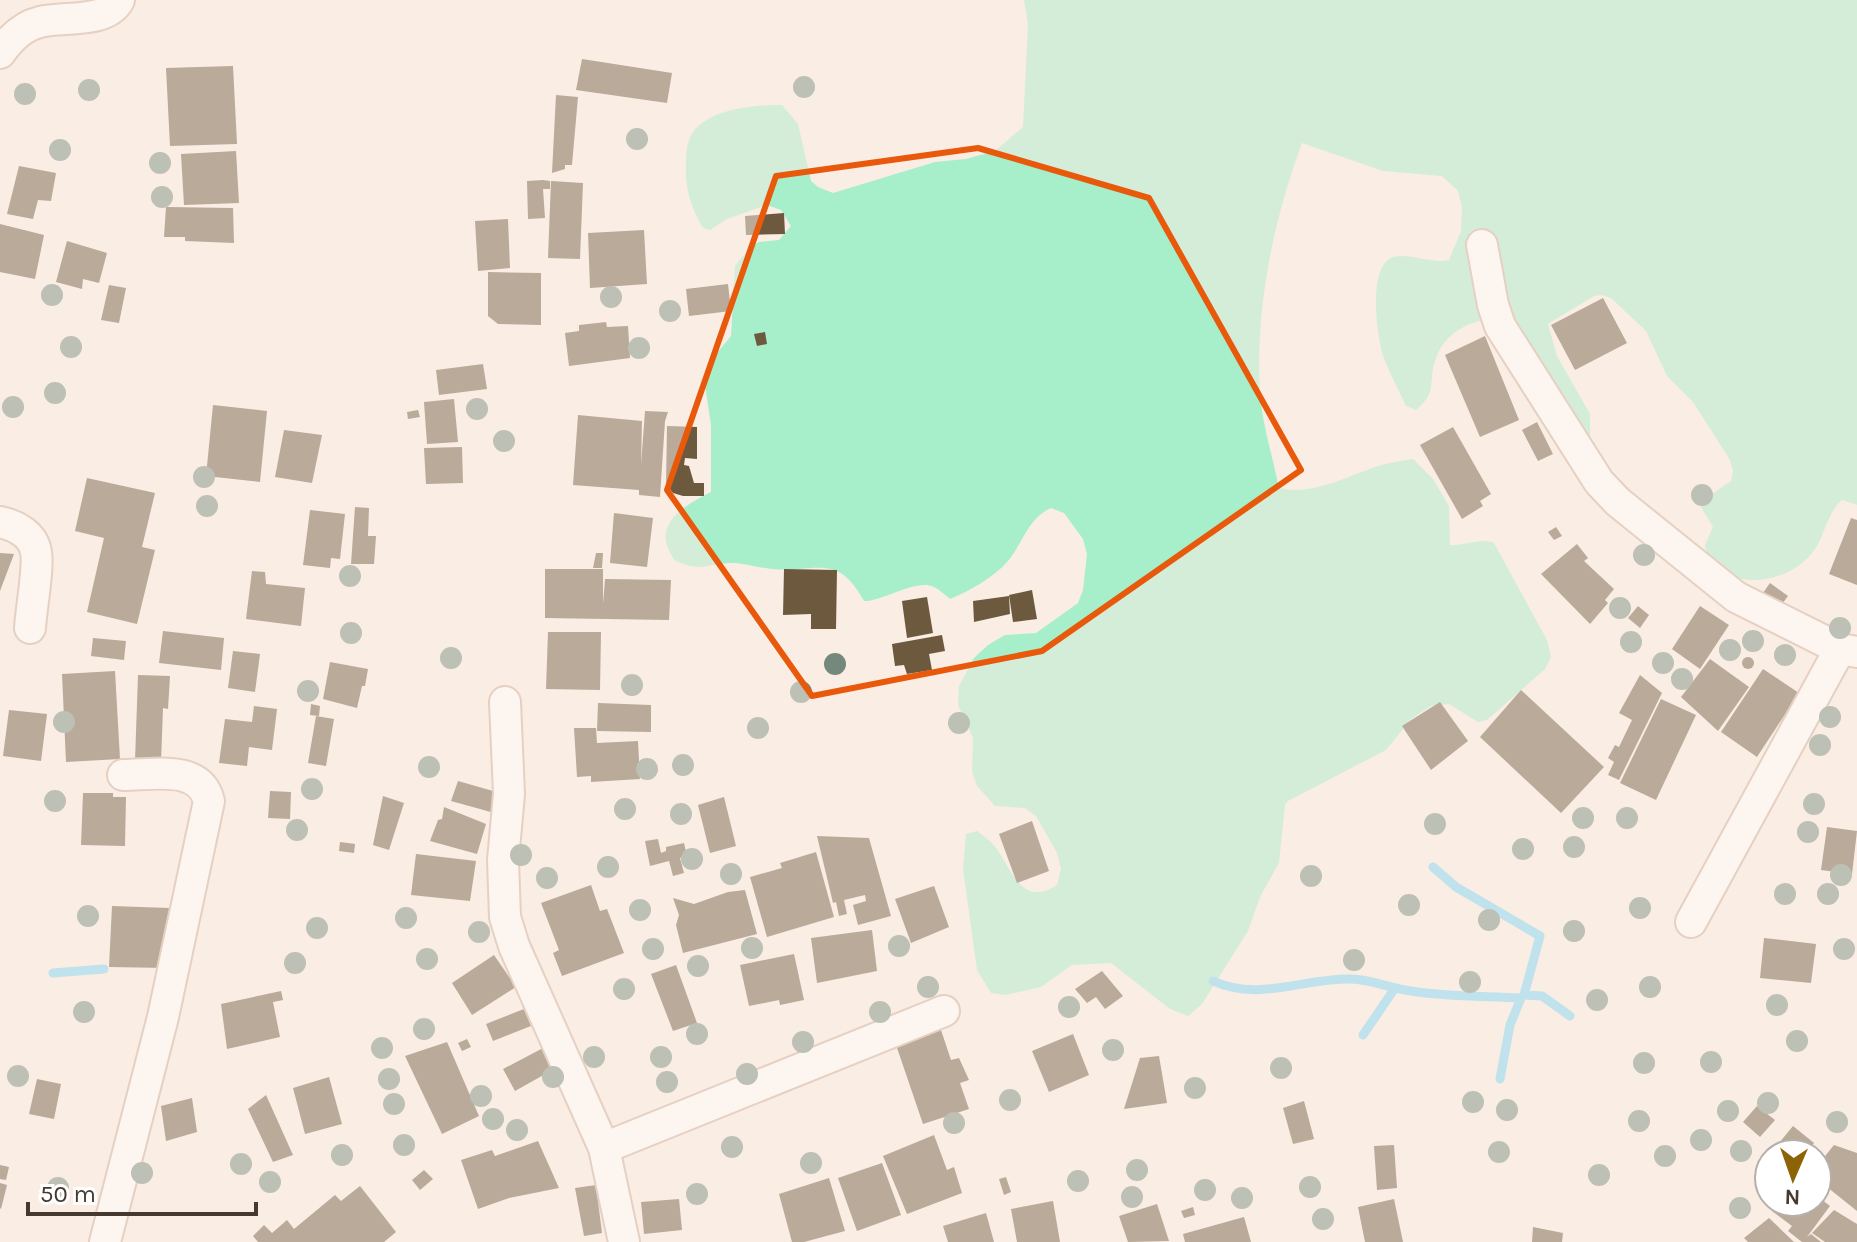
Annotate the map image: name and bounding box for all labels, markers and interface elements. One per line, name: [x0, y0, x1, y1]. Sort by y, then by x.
north arrow: [1753, 1138, 1833, 1218]
scale bar: [28, 1166, 256, 1216]
text: 50 m: [40, 1180, 96, 1208]
text: N: [1784, 1184, 1801, 1210]

